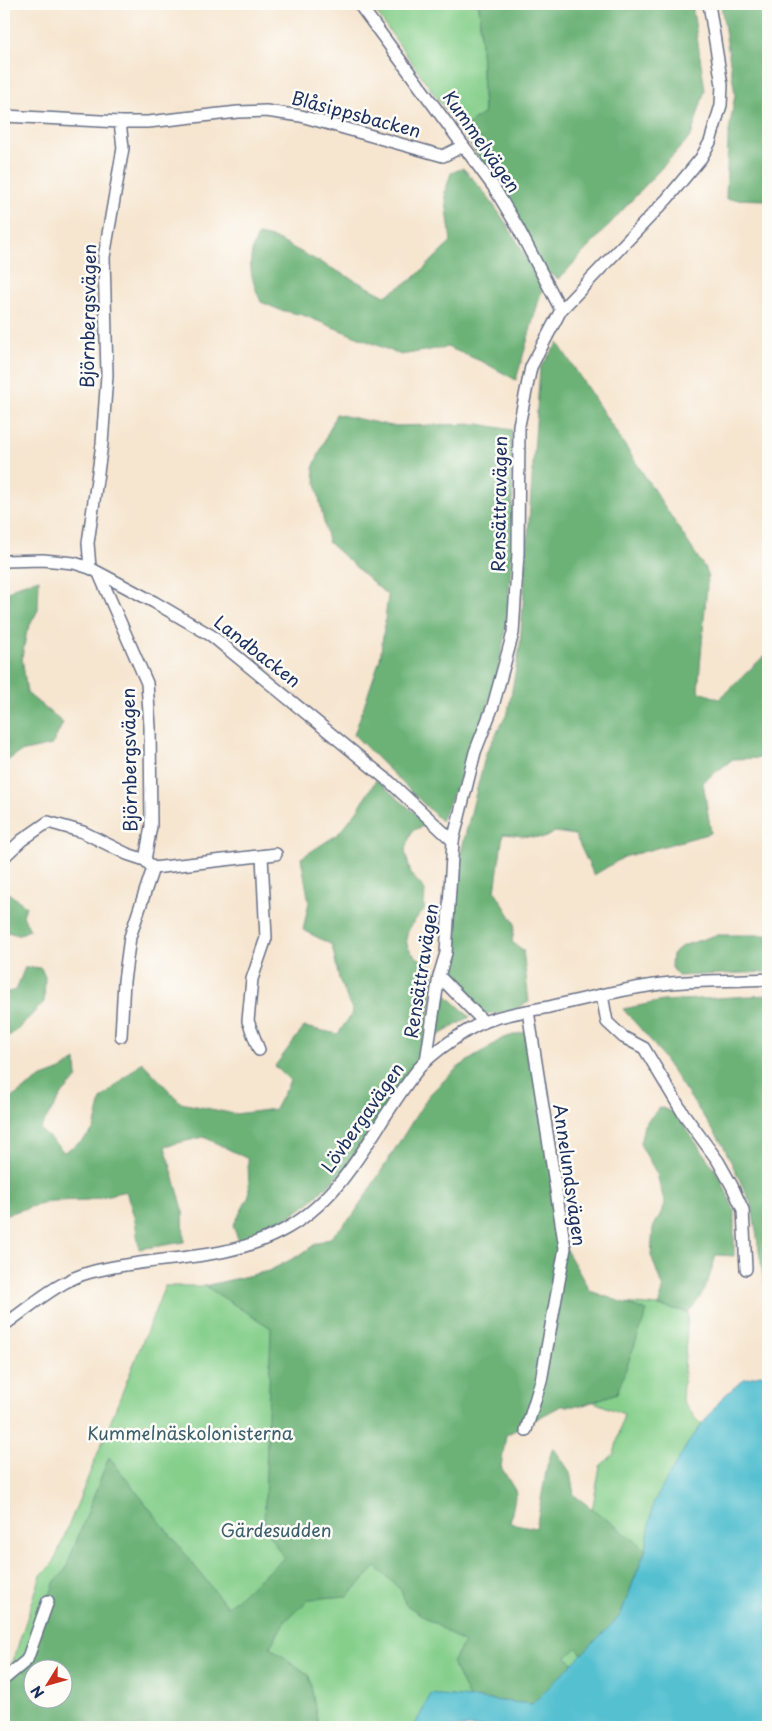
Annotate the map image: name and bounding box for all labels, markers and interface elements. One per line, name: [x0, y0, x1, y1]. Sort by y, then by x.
street label: Blåsippsbacken: [289, 83, 424, 144]
street label: Kummelvägen: [437, 84, 528, 198]
street label: Björnbergsvägen: [73, 244, 102, 388]
street label: Rensättravägen: [484, 436, 513, 572]
street label: Landbacken: [209, 608, 307, 693]
street label: Björnbergsvägen: [114, 688, 143, 832]
street label: Rensättravägen: [397, 901, 445, 1040]
street label: Lövbergavägen: [314, 1057, 410, 1178]
street label: Annelundsvägen: [547, 1102, 594, 1248]
park label: Kummelnäskolonisterna: [87, 1419, 294, 1446]
park label: Gärdesudden: [220, 1516, 332, 1543]
north arrow: [22, 1658, 72, 1708]
text: N: [25, 1681, 49, 1703]

